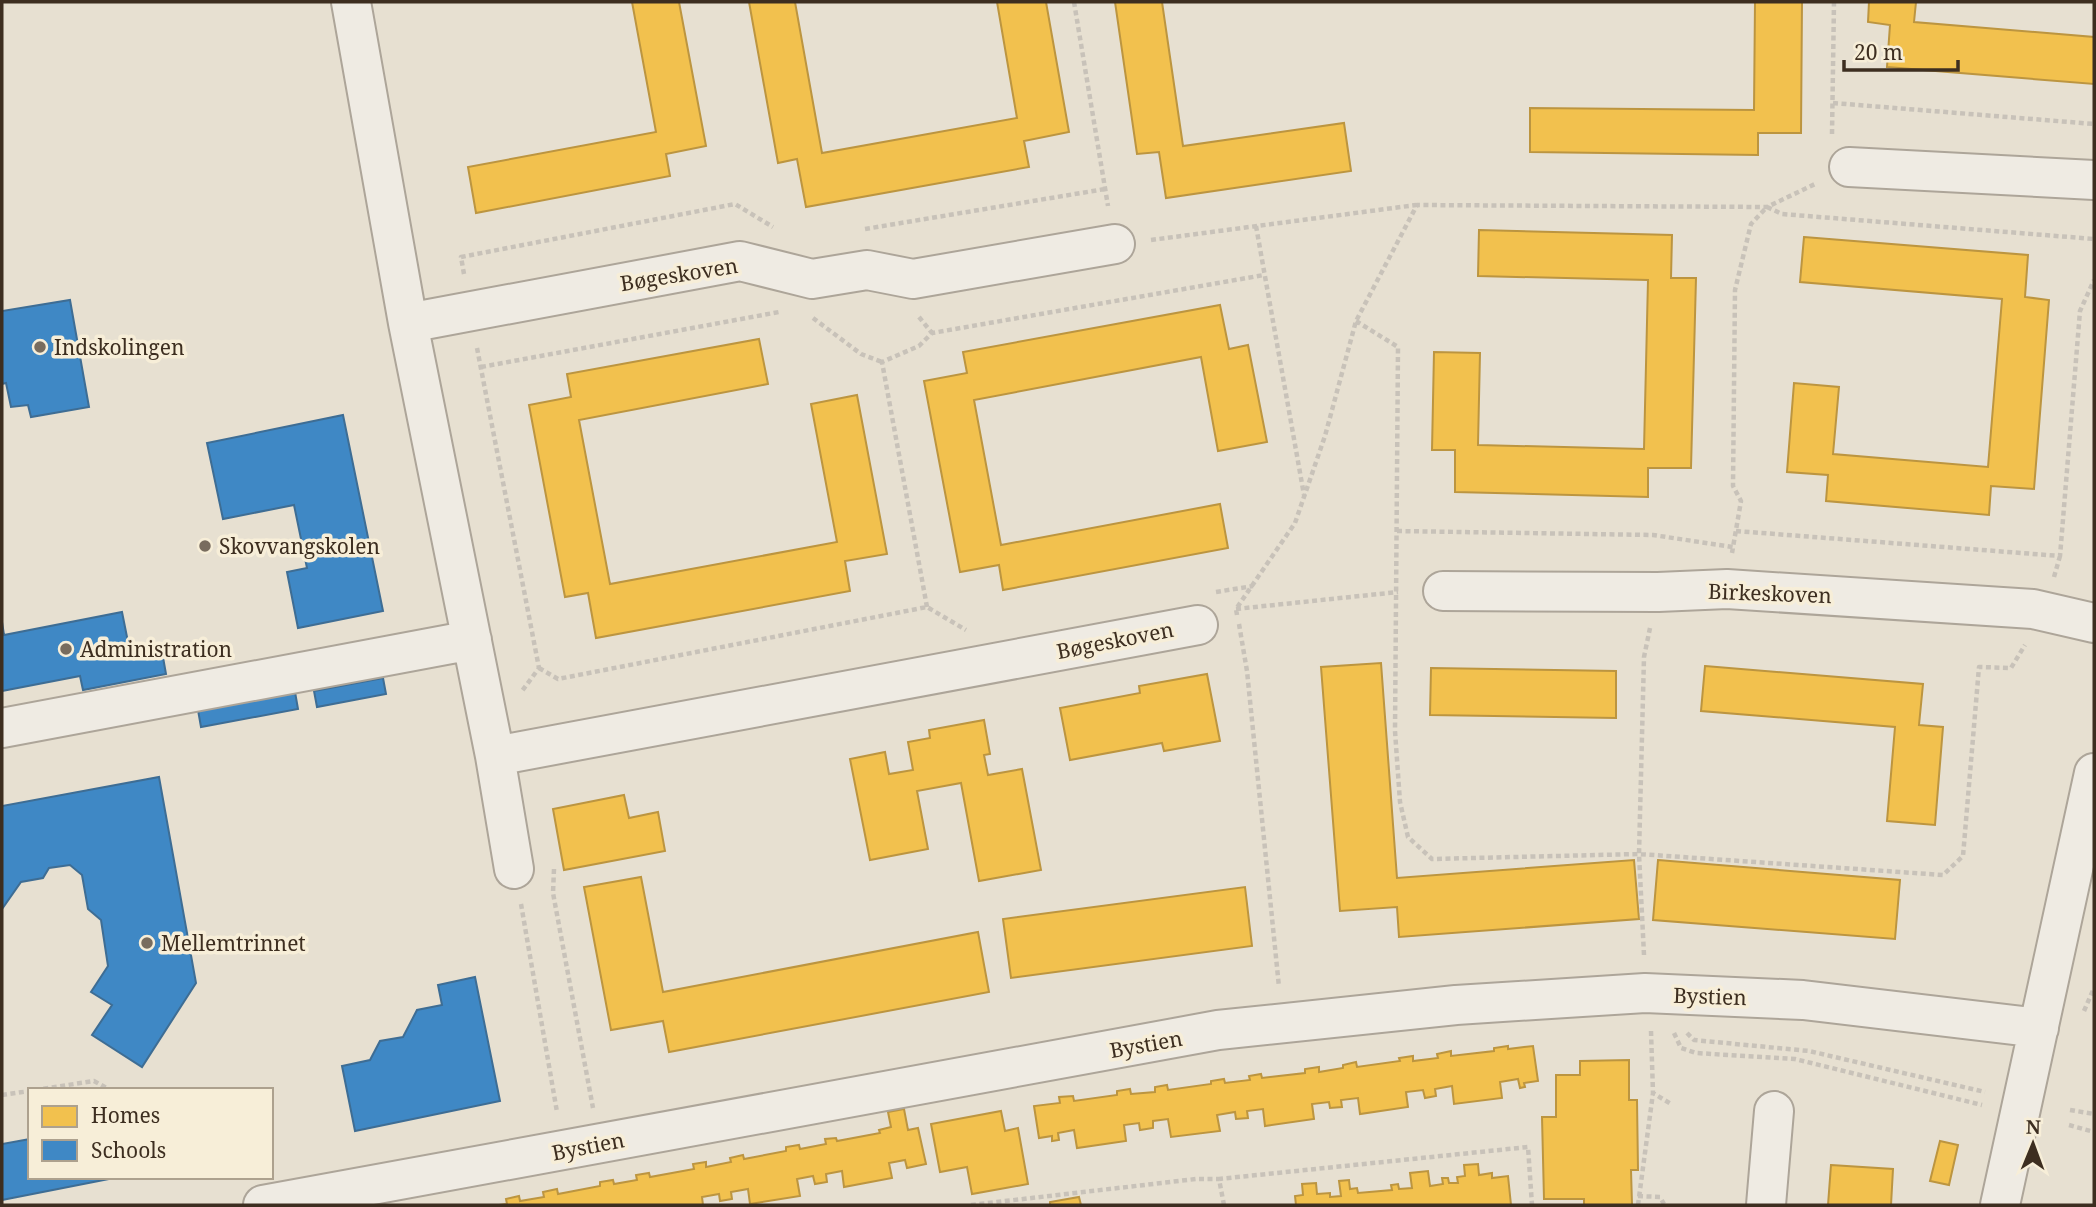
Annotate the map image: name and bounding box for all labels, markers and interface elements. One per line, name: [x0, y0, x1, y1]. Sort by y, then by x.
scale bar: [1844, 28, 1958, 72]
text: 20 m: [1854, 38, 1903, 66]
street label: Bøgeskoven: [618, 251, 740, 297]
place label: Indskolingen: [54, 333, 184, 361]
marker: Indskolingen: [32, 339, 48, 355]
place label: Skovvangskolen: [219, 532, 380, 560]
marker: Skovvangskolen: [197, 538, 213, 554]
street label: Birkeskoven: [1708, 577, 1832, 609]
street label: Bøgeskoven: [1054, 615, 1176, 665]
place label: Administration: [80, 635, 232, 663]
marker: Administration: [58, 641, 74, 657]
place label: Mellemtrinnet: [161, 929, 306, 957]
marker: Mellemtrinnet: [139, 935, 155, 951]
street label: Bystien: [1673, 981, 1747, 1011]
street label: Bystien: [1107, 1024, 1185, 1064]
legend: [28, 1088, 273, 1179]
text: Homes: [91, 1101, 160, 1129]
north arrow: [1998, 1109, 2068, 1179]
text: N: [2026, 1114, 2041, 1140]
street label: Bystien: [549, 1125, 627, 1167]
text: Schools: [91, 1136, 166, 1164]

